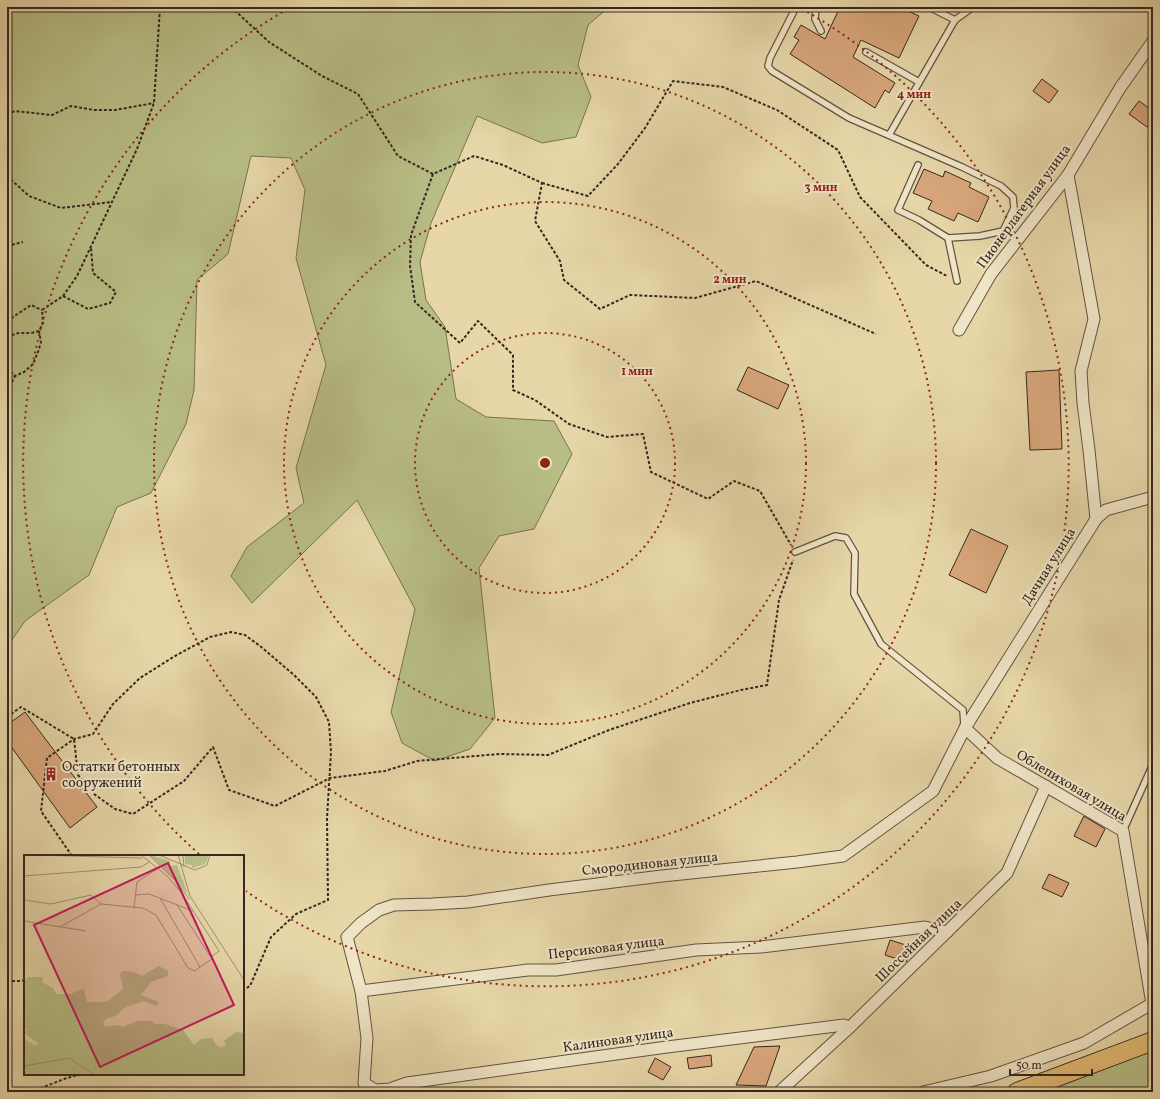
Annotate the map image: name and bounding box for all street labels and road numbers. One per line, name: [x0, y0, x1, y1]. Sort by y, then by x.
street label: Пионерлагерная улица: [973, 141, 1076, 273]
street label: Дачная улица: [1018, 524, 1081, 609]
street label: Облепиховая улица: [1012, 746, 1130, 827]
street label: Смородиновая улица: [581, 848, 719, 881]
street label: Шоссейная улица: [872, 895, 966, 987]
street label: Персиковая улица: [547, 932, 666, 965]
street label: Калиновая улица: [562, 1023, 675, 1058]

